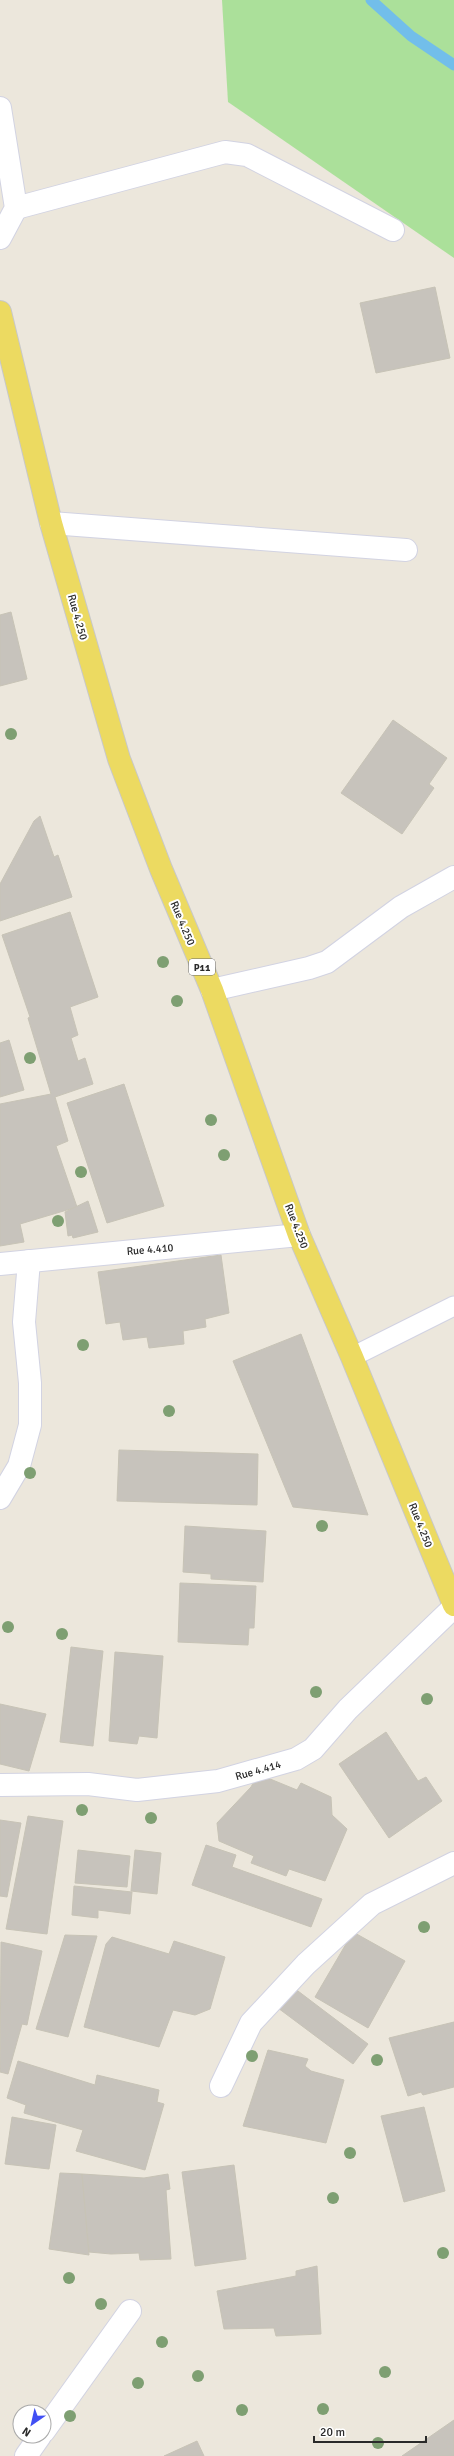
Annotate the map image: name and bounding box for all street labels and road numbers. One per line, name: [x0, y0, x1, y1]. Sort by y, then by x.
street label: Rue 4.250: [65, 593, 90, 642]
street label: Rue 4.250: [167, 899, 198, 947]
road number: P11: [189, 959, 215, 975]
street label: Rue 4.250: [282, 1202, 311, 1250]
street label: Rue 4.410: [126, 1241, 174, 1258]
street label: Rue 4.250: [406, 1501, 435, 1549]
street label: Rue 4.414: [234, 1758, 283, 1783]

